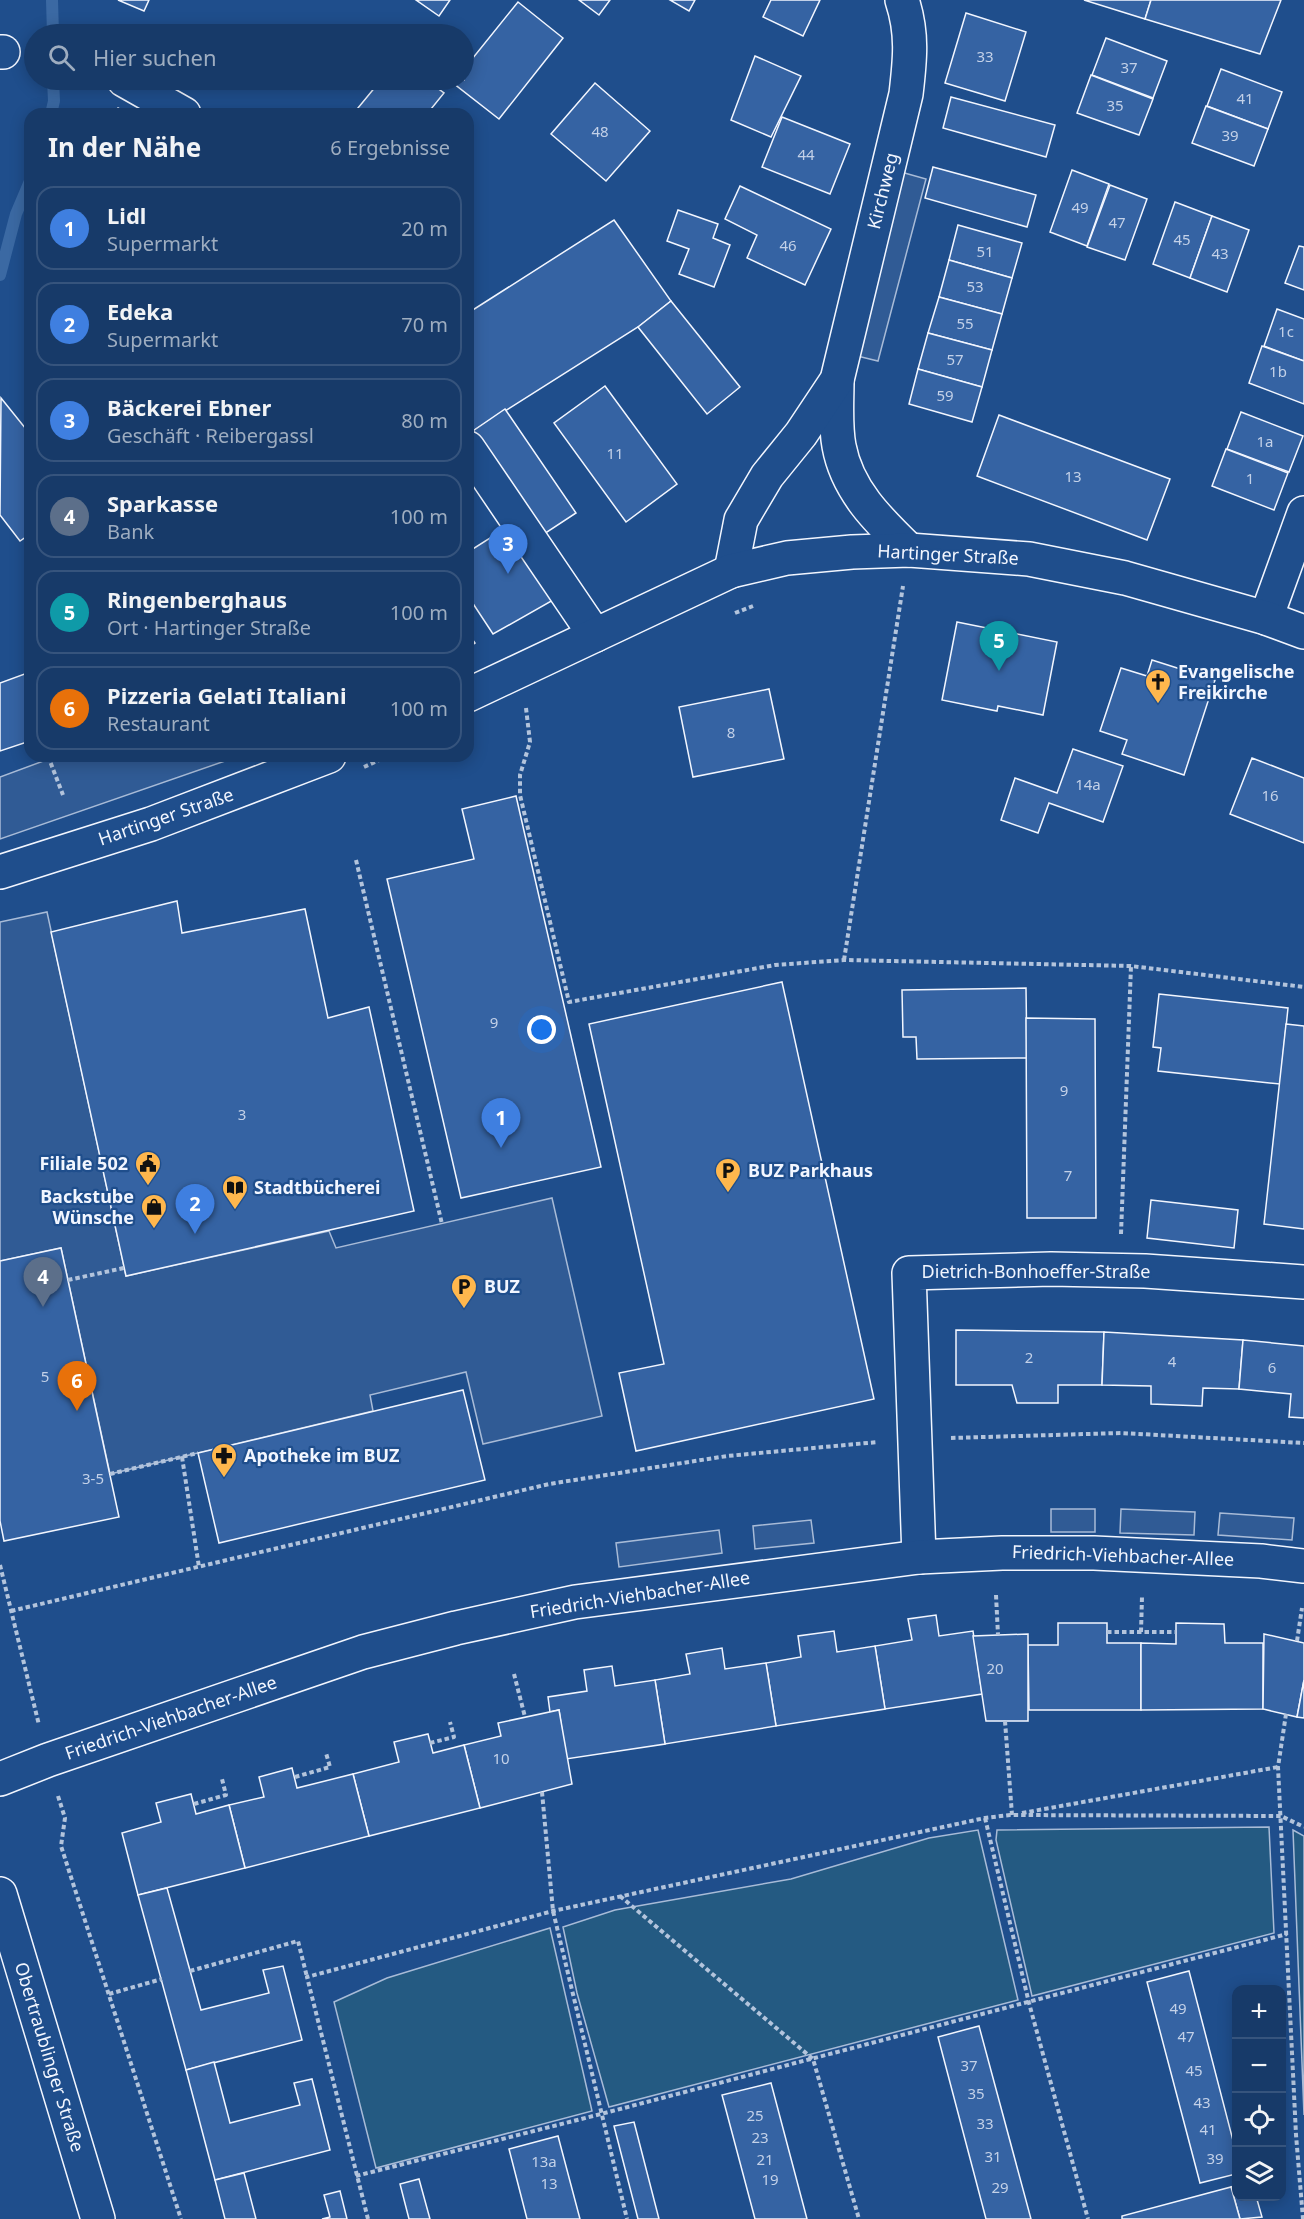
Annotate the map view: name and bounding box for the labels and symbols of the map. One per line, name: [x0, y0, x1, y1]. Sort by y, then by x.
house number: 33: [976, 46, 994, 66]
house number: 37: [1120, 57, 1138, 77]
house number: 41: [1236, 88, 1254, 108]
house number: 35: [1106, 95, 1124, 115]
house number: 48: [591, 121, 609, 141]
house number: 39: [1221, 125, 1239, 145]
house number: 44: [797, 144, 815, 164]
street label: Kirchweg: [861, 150, 903, 232]
house number: 49: [1071, 197, 1089, 217]
house number: 47: [1108, 212, 1126, 232]
house number: 45: [1173, 229, 1191, 249]
house number: 46: [779, 235, 797, 255]
house number: 51: [976, 241, 994, 261]
house number: 43: [1211, 243, 1229, 263]
house number: 53: [966, 276, 984, 296]
house number: 55: [956, 313, 974, 333]
house number: 1c: [1278, 321, 1294, 341]
house number: 57: [946, 349, 964, 369]
house number: 1b: [1269, 361, 1287, 381]
house number: 59: [936, 385, 954, 405]
house number: 1a: [1257, 431, 1274, 451]
house number: 11: [606, 443, 624, 463]
house number: 13: [1064, 466, 1082, 486]
house number: 1: [1246, 468, 1254, 488]
pin: 3: [488, 524, 528, 574]
street label: Hartinger Straße: [877, 538, 1019, 570]
pin: 5: [980, 622, 1018, 671]
place label: Evangelische Freikirche: [1178, 659, 1294, 704]
church icon: Evangelische Freikirche: [1143, 667, 1173, 705]
house number: 8: [727, 722, 735, 742]
house number: 14a: [1075, 774, 1101, 794]
street label: Hartinger Straße: [95, 782, 236, 850]
house number: 16: [1261, 785, 1279, 805]
house number: 9: [490, 1012, 498, 1032]
your location: [527, 1015, 556, 1044]
house number: 9: [1060, 1080, 1068, 1100]
pin: 1: [482, 1098, 520, 1148]
house number: 3: [238, 1104, 246, 1124]
public building icon: Filiale 502: [133, 1149, 163, 1187]
place label: Filiale 502: [40, 1151, 128, 1175]
parking icon: BUZ Parkhaus: [713, 1156, 743, 1194]
place label: BUZ Parkhaus: [748, 1158, 873, 1182]
house number: 7: [1064, 1165, 1072, 1185]
library icon: Stadtbücherei: [220, 1173, 250, 1211]
place label: Stadtbücherei: [254, 1175, 380, 1199]
place label: Backstube Wünsche: [40, 1184, 134, 1229]
pin: 2: [176, 1184, 214, 1234]
shop icon: Backstube Wünsche: [139, 1192, 169, 1230]
pin: 4: [24, 1258, 63, 1307]
street label: Dietrich-Bonhoeffer-Straße: [922, 1259, 1150, 1283]
parking icon: BUZ: [449, 1272, 479, 1310]
place label: BUZ: [484, 1274, 520, 1298]
house number: 2: [1025, 1347, 1033, 1367]
house number: 4: [1168, 1351, 1177, 1371]
house number: 6: [1268, 1357, 1276, 1377]
pin: 6: [58, 1362, 97, 1411]
house number: 5: [41, 1366, 49, 1386]
pharmacy icon: Apotheke im BUZ: [209, 1441, 239, 1479]
place label: Apotheke im BUZ: [244, 1443, 400, 1467]
house number: 3-5: [82, 1468, 104, 1488]
street label: Friedrich-Viehbacher-Allee: [1011, 1539, 1235, 1571]
street label: Friedrich-Viehbacher-Allee: [528, 1565, 752, 1623]
house number: 20: [986, 1658, 1004, 1678]
street label: Friedrich-Viehbacher-Allee: [62, 1670, 280, 1765]
house number: 10: [492, 1748, 510, 1768]
street label: Obertraublinger Straße: [10, 1959, 90, 2155]
house number: 49: [1169, 1998, 1187, 2018]
house number: 47: [1177, 2026, 1195, 2046]
house number: 37: [960, 2055, 978, 2075]
house number: 45: [1185, 2060, 1203, 2080]
house number: 35: [967, 2083, 985, 2103]
house number: 43: [1193, 2092, 1211, 2112]
house number: 25: [746, 2105, 764, 2125]
house number: 33: [976, 2113, 994, 2133]
house number: 41: [1199, 2119, 1217, 2139]
house number: 23: [751, 2127, 769, 2147]
house number: 31: [984, 2146, 1002, 2166]
house number: 39: [1206, 2148, 1224, 2168]
house number: 21: [756, 2149, 774, 2169]
house number: 13a: [531, 2151, 557, 2171]
house number: 19: [761, 2169, 779, 2189]
house number: 13: [540, 2173, 558, 2193]
house number: 29: [991, 2177, 1009, 2197]

